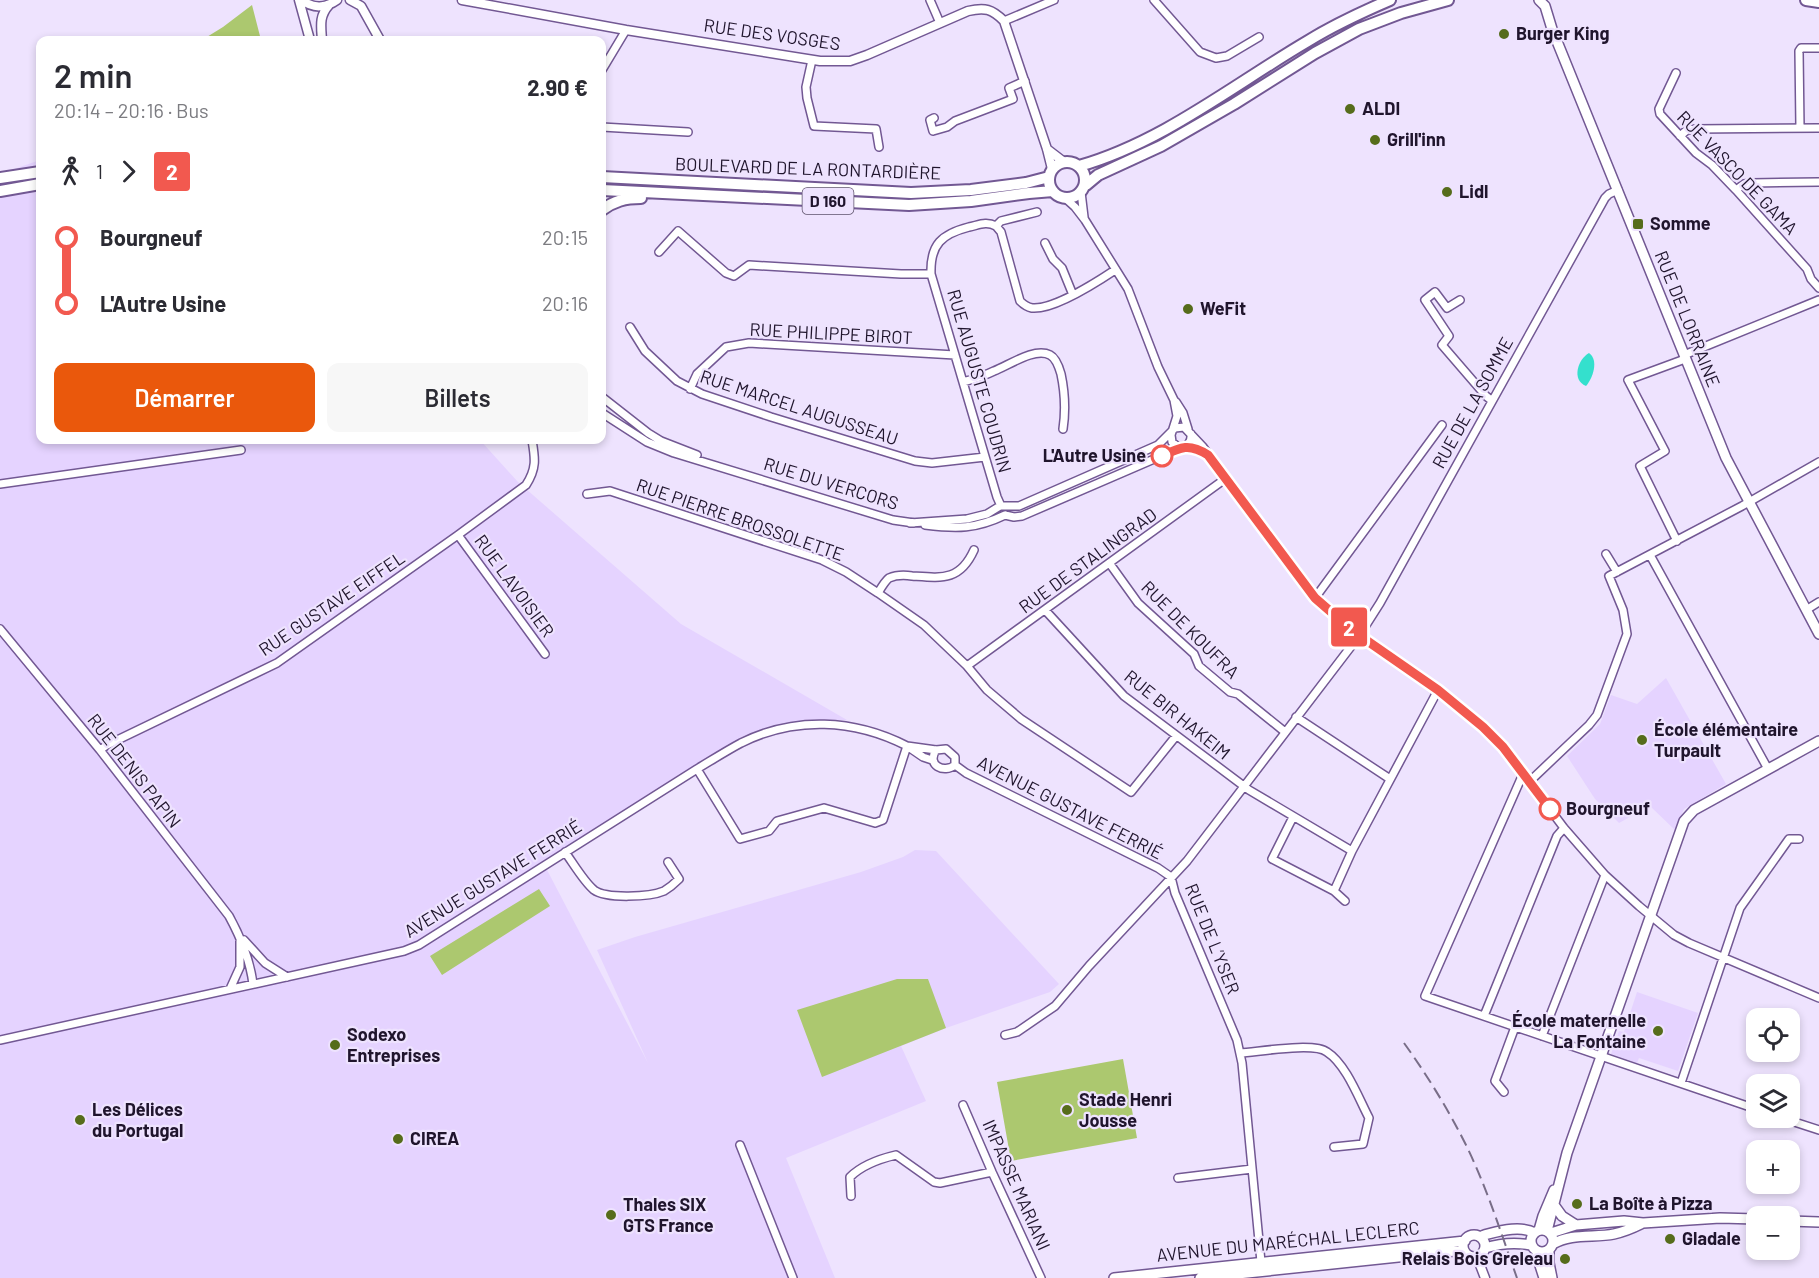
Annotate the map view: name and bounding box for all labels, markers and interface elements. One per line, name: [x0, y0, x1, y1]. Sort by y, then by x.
street label: RUE DES VOSGES: [702, 14, 842, 54]
place label: Burger King: [1516, 22, 1609, 44]
marker: Burger King: [1497, 27, 1511, 41]
text: 2 min: [54, 55, 133, 95]
text: 2.90 €: [527, 74, 588, 100]
place label: ALDI: [1362, 97, 1400, 119]
text: 20:14 – 20:16 · Bus: [54, 98, 209, 122]
marker: ALDI: [1343, 102, 1357, 116]
street label: RUE VASCO DE GAMA: [1673, 106, 1803, 239]
place label: Grill'inn: [1387, 128, 1446, 150]
marker: Grill'inn: [1368, 133, 1382, 147]
street label: BOULEVARD DE LA RONTARDIÈRE: [675, 152, 942, 184]
icon: walk: [54, 155, 87, 188]
icon: forward: [112, 155, 145, 188]
text: 1: [96, 159, 103, 183]
text: 2: [166, 159, 178, 184]
place label: Lidl: [1459, 180, 1488, 202]
marker: Lidl: [1440, 185, 1454, 199]
road number: D 160: [802, 188, 854, 214]
place label: Somme: [1650, 212, 1711, 234]
marker: Somme: [1631, 217, 1645, 231]
text: Bourgneuf: [100, 224, 203, 250]
text: 20:15: [542, 225, 588, 249]
street label: RUE DE LORRAINE: [1651, 247, 1725, 390]
street label: RUE AUGUSTE COUDRIN: [943, 287, 1017, 475]
text: L'Autre Usine: [100, 290, 226, 316]
text: 20:16: [542, 291, 588, 315]
place label: WeFit: [1200, 297, 1246, 319]
marker: WeFit: [1181, 302, 1195, 316]
street label: RUE PHILIPPE BIROT: [749, 318, 913, 348]
street label: RUE DE LA SOMME: [1427, 333, 1517, 472]
button: Démarrer: [54, 363, 315, 432]
button: Billets: [327, 363, 588, 432]
street label: RUE MARCEL AUGUSSEAU: [697, 365, 901, 449]
place label: L'Autre Usine: [1043, 444, 1146, 466]
marker: L'Autre Usine: [1151, 445, 1173, 467]
street label: RUE DU VERCORS: [761, 452, 901, 514]
street label: RUE PIERRE BROSSOLETTE: [634, 473, 847, 565]
street label: RUE DE STALINGRAD: [1014, 503, 1161, 618]
street label: RUE LAVOISIER: [470, 530, 559, 641]
street label: RUE GUSTAVE EIFFEL: [254, 546, 409, 660]
street label: RUE DE KOUFRA: [1137, 576, 1244, 683]
line badge: 2: [1330, 608, 1368, 646]
text: 2: [1343, 615, 1355, 640]
street label: RUE BIR HAKEIM: [1120, 665, 1235, 764]
street label: RUE DENIS PAPIN: [83, 709, 186, 832]
place label: École élémentaire Turpault: [1654, 718, 1798, 761]
marker: École élémentaire Turpault: [1635, 733, 1649, 747]
street label: AVENUE GUSTAVE FERRIÉ: [974, 751, 1167, 864]
place label: Bourgneuf: [1566, 797, 1650, 819]
marker: Bourgneuf: [1539, 798, 1561, 820]
street label: AVENUE GUSTAVE FERRIÉ: [400, 814, 585, 942]
street label: RUE DE L’YSER: [1181, 880, 1245, 997]
map controls: [1746, 1008, 1800, 1260]
button: locate: [1746, 1008, 1800, 1062]
place label: École maternelle La Fontaine: [1512, 1009, 1646, 1052]
place label: Sodexo Entreprises: [347, 1023, 440, 1066]
marker: École maternelle La Fontaine: [1651, 1024, 1665, 1038]
marker: Sodexo Entreprises: [328, 1038, 342, 1052]
button: layers: [1746, 1074, 1800, 1128]
place label: Stade Henri Jousse: [1079, 1088, 1172, 1131]
place label: Les Délices du Portugal: [92, 1098, 183, 1141]
marker: Stade Henri Jousse: [1060, 1103, 1074, 1117]
marker: Les Délices du Portugal: [73, 1113, 87, 1127]
street label: IMPASSE MARIANI: [978, 1116, 1056, 1253]
place label: CIREA: [410, 1127, 459, 1149]
marker: CIREA: [391, 1132, 405, 1146]
button: +: [1746, 1140, 1800, 1194]
place label: La Boîte à Pizza: [1589, 1192, 1713, 1214]
place label: Thales SIX GTS France: [623, 1193, 714, 1236]
marker: La Boîte à Pizza: [1570, 1197, 1584, 1211]
button: −: [1746, 1206, 1800, 1260]
marker: Thales SIX GTS France: [604, 1208, 618, 1222]
street label: AVENUE DU MARÉCHAL LECLERC: [1155, 1216, 1421, 1266]
place label: Gladale: [1682, 1227, 1741, 1249]
marker: Gladale: [1663, 1232, 1677, 1246]
place label: Relais Bois Greleau: [1402, 1247, 1553, 1269]
marker: Relais Bois Greleau: [1558, 1252, 1572, 1266]

